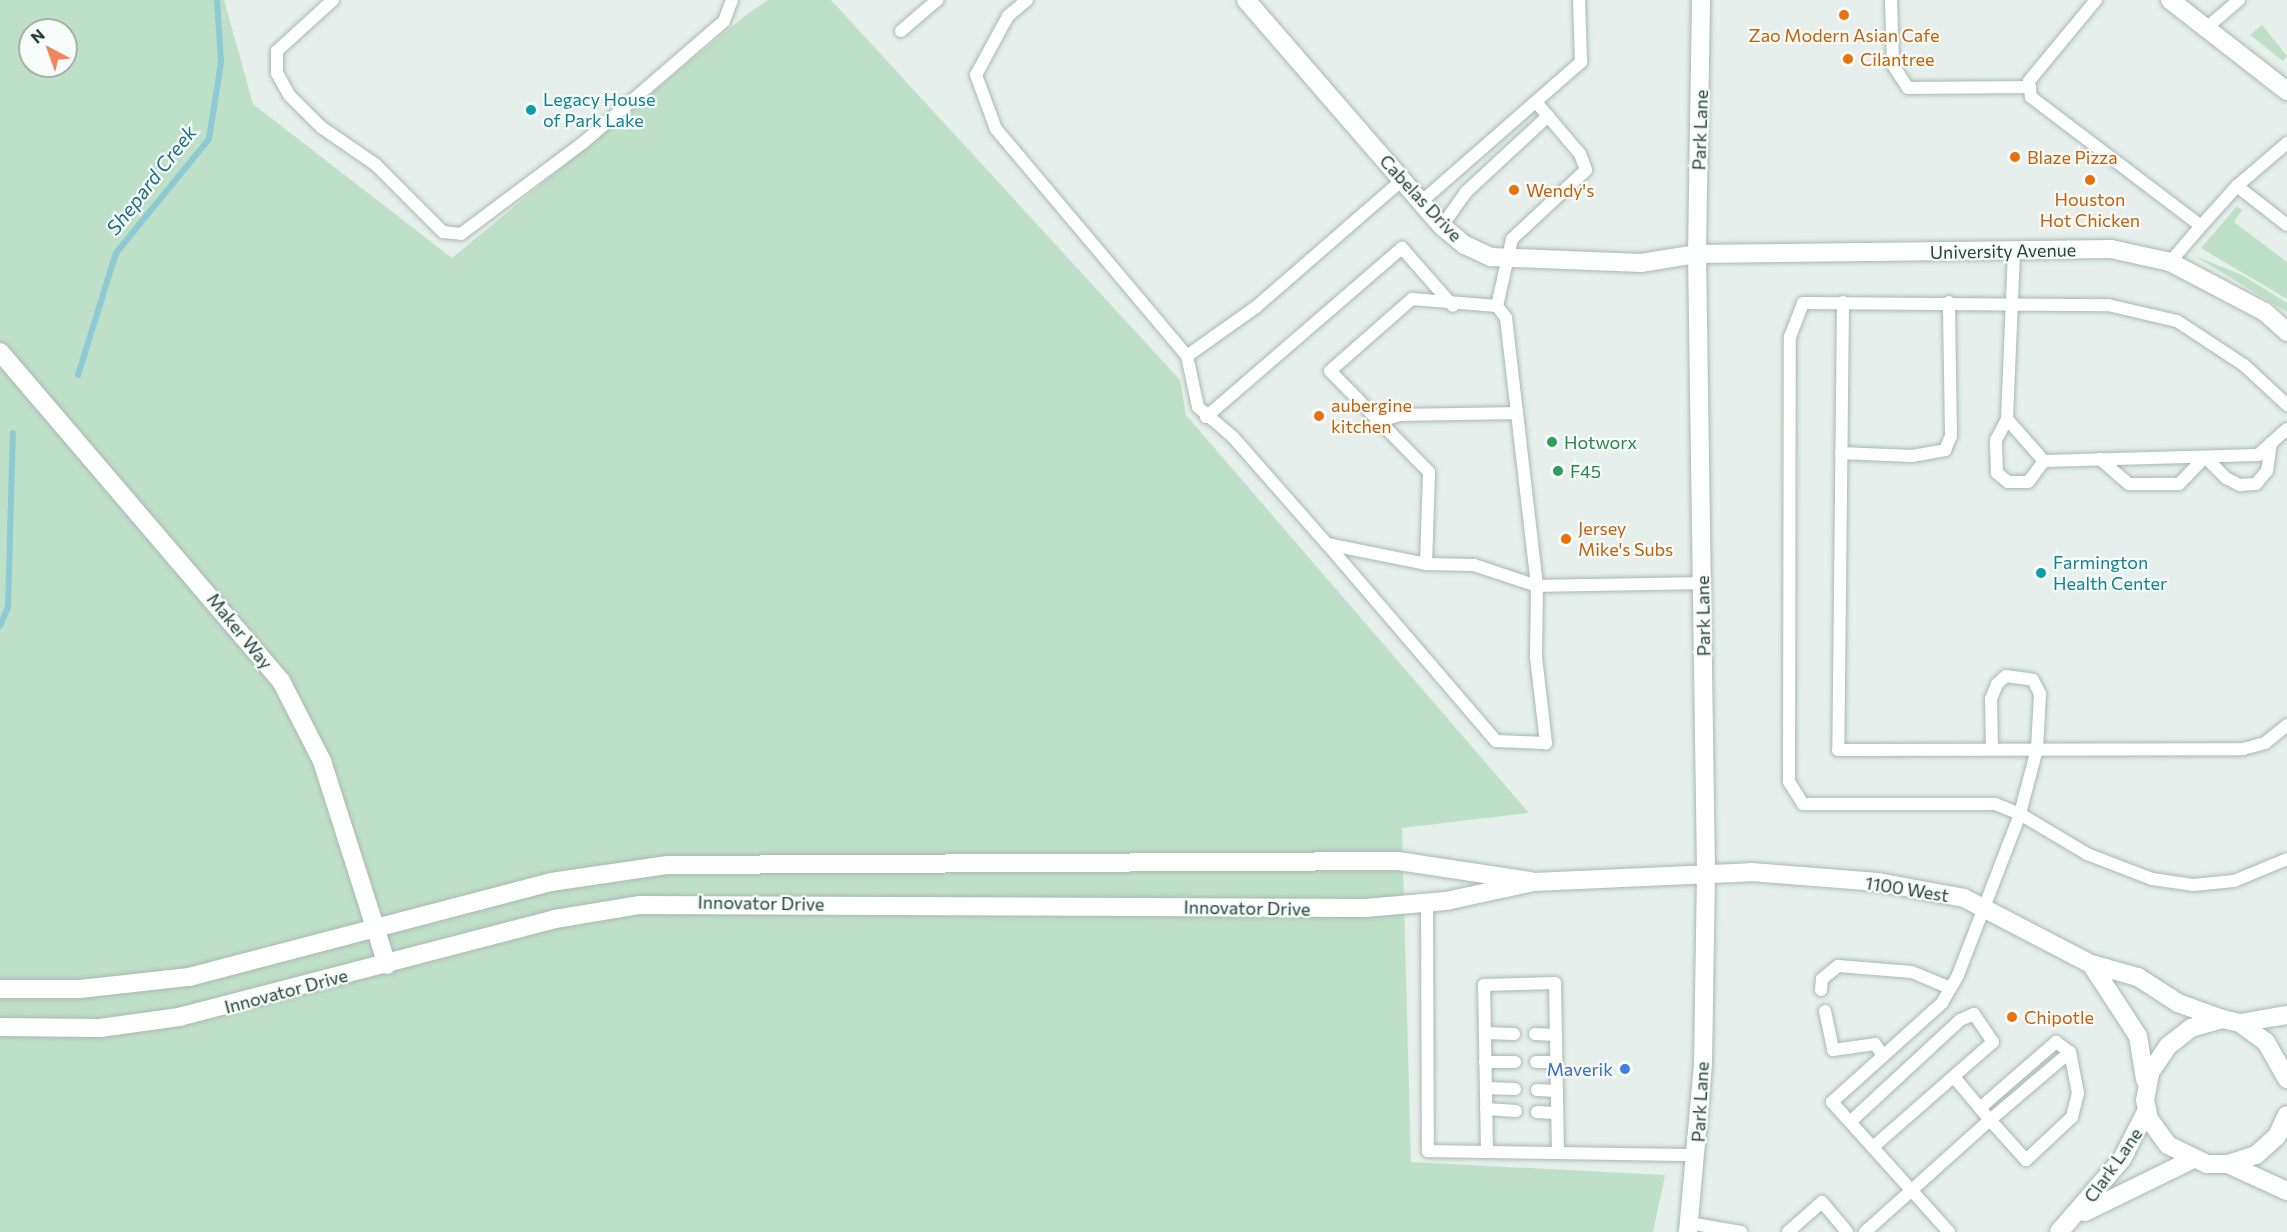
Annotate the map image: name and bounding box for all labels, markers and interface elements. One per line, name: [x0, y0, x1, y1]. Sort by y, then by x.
marker: Zao Modern Asian Cafe: [1837, 8, 1851, 22]
north arrow: [18, 18, 78, 78]
text: N: [26, 24, 48, 47]
place label: Zao Modern Asian Cafe: [1749, 24, 1939, 46]
place label: Cilantree: [1860, 48, 1935, 70]
marker: Cilantree: [1841, 52, 1855, 66]
place label: Legacy House of Park Lake: [543, 89, 655, 132]
street label: Park Lane: [1688, 89, 1712, 171]
marker: Legacy House of Park Lake: [524, 103, 538, 117]
water label: Shepard Creek: [101, 120, 201, 240]
place label: Blaze Pizza: [2027, 146, 2118, 168]
street label: Cabelas Drive: [1375, 150, 1467, 246]
marker: Blaze Pizza: [2008, 150, 2022, 164]
marker: Houston Hot Chicken: [2083, 173, 2097, 187]
place label: Wendy's: [1526, 179, 1594, 201]
marker: Wendy's: [1507, 183, 1521, 197]
place label: Houston Hot Chicken: [2040, 189, 2140, 232]
street label: University Avenue: [1930, 239, 2076, 263]
place label: aubergine kitchen: [1331, 395, 1412, 438]
marker: aubergine kitchen: [1312, 409, 1326, 423]
place label: Hotworx: [1564, 431, 1637, 453]
marker: Hotworx: [1545, 435, 1559, 449]
place label: F45: [1570, 460, 1601, 482]
marker: F45: [1551, 464, 1565, 478]
place label: Jersey Mike's Subs: [1578, 518, 1673, 560]
marker: Jersey Mike's Subs: [1559, 532, 1573, 546]
place label: Farmington Health Center: [2053, 552, 2167, 594]
marker: Farmington Health Center: [2034, 566, 2048, 580]
street label: Park Lane: [1691, 576, 1715, 656]
street label: Maker Way: [203, 588, 277, 674]
street label: 1100 West: [1864, 872, 1950, 906]
street label: Innovator Drive: [697, 891, 825, 915]
street label: Innovator Drive: [1183, 896, 1311, 920]
street label: Innovator Drive: [222, 964, 350, 1018]
place label: Chipotle: [2024, 1006, 2094, 1028]
marker: Chipotle: [2005, 1010, 2019, 1024]
place label: Maverik: [1547, 1058, 1613, 1080]
street label: Park Lane: [1687, 1061, 1713, 1143]
marker: Maverik: [1618, 1062, 1632, 1076]
street label: Clark Lane: [2079, 1123, 2147, 1207]

